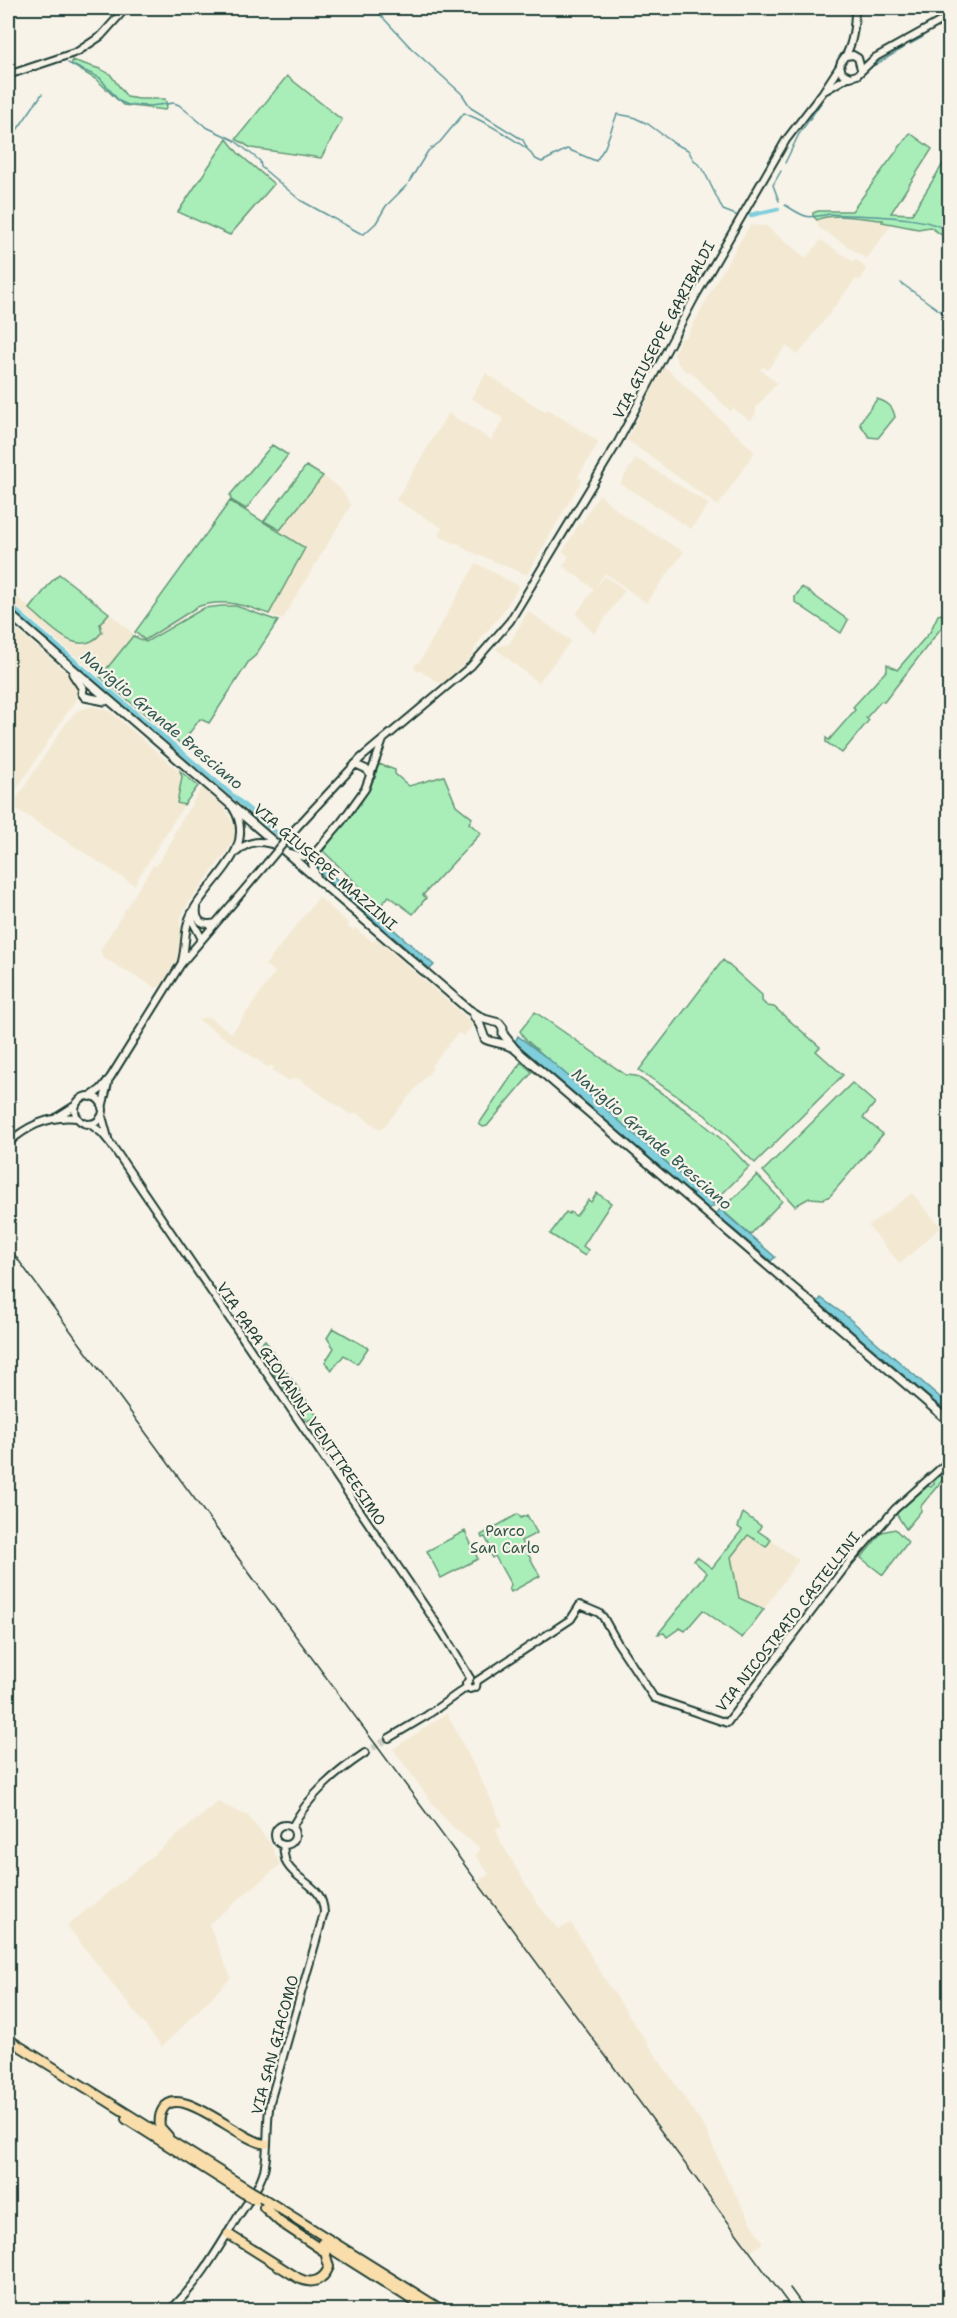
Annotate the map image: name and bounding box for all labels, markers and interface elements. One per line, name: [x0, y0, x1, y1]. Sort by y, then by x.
street label: VIA GIUSEPPE GARIBALDI: [608, 237, 720, 423]
water label: Naviglio Grande Bresciano: [76, 646, 248, 794]
street label: VIA GIUSEPPE MAZZINI: [249, 799, 401, 935]
water label: Naviglio Grande Bresciano: [567, 1063, 737, 1215]
street label: VIA PAPA GIOVANNI VENTITREESIMO: [212, 1278, 390, 1530]
park label: Parco San Carlo: [470, 1521, 540, 1558]
street label: VIA NICOSTRATO CASTELLINI: [711, 1528, 865, 1716]
street label: VIA SAN GIACOMO: [247, 1973, 303, 2117]

